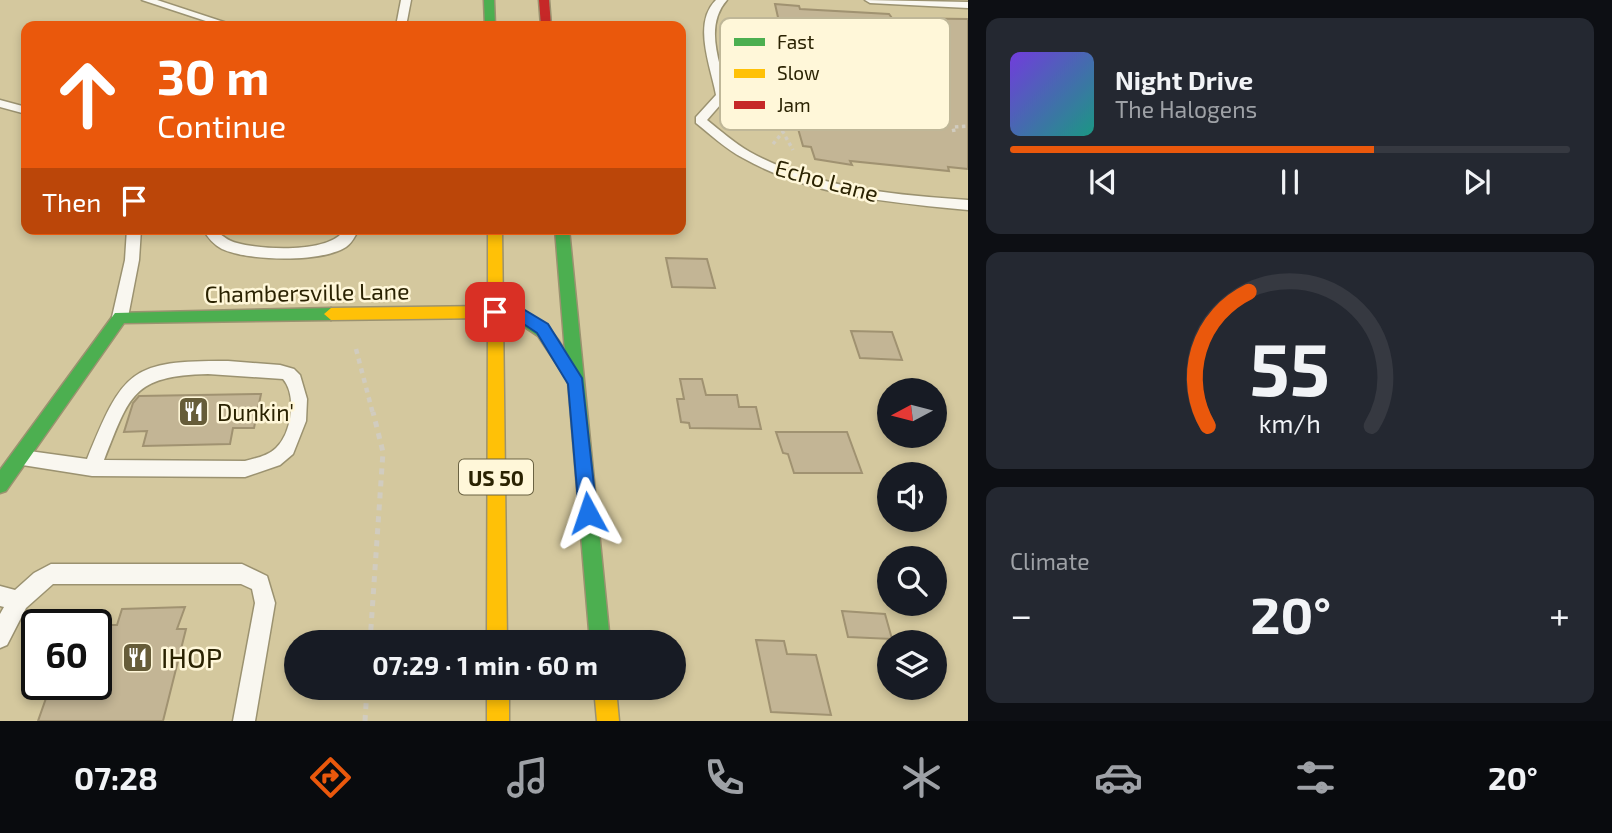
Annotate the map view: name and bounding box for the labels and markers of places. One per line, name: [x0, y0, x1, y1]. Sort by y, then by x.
pin: [465, 282, 525, 342]
restaurant icon: Dunkin': [177, 395, 211, 429]
place label: Dunkin': [217, 398, 294, 426]
restaurant icon: IHOP: [121, 640, 155, 674]
place label: IHOP: [161, 640, 222, 674]

